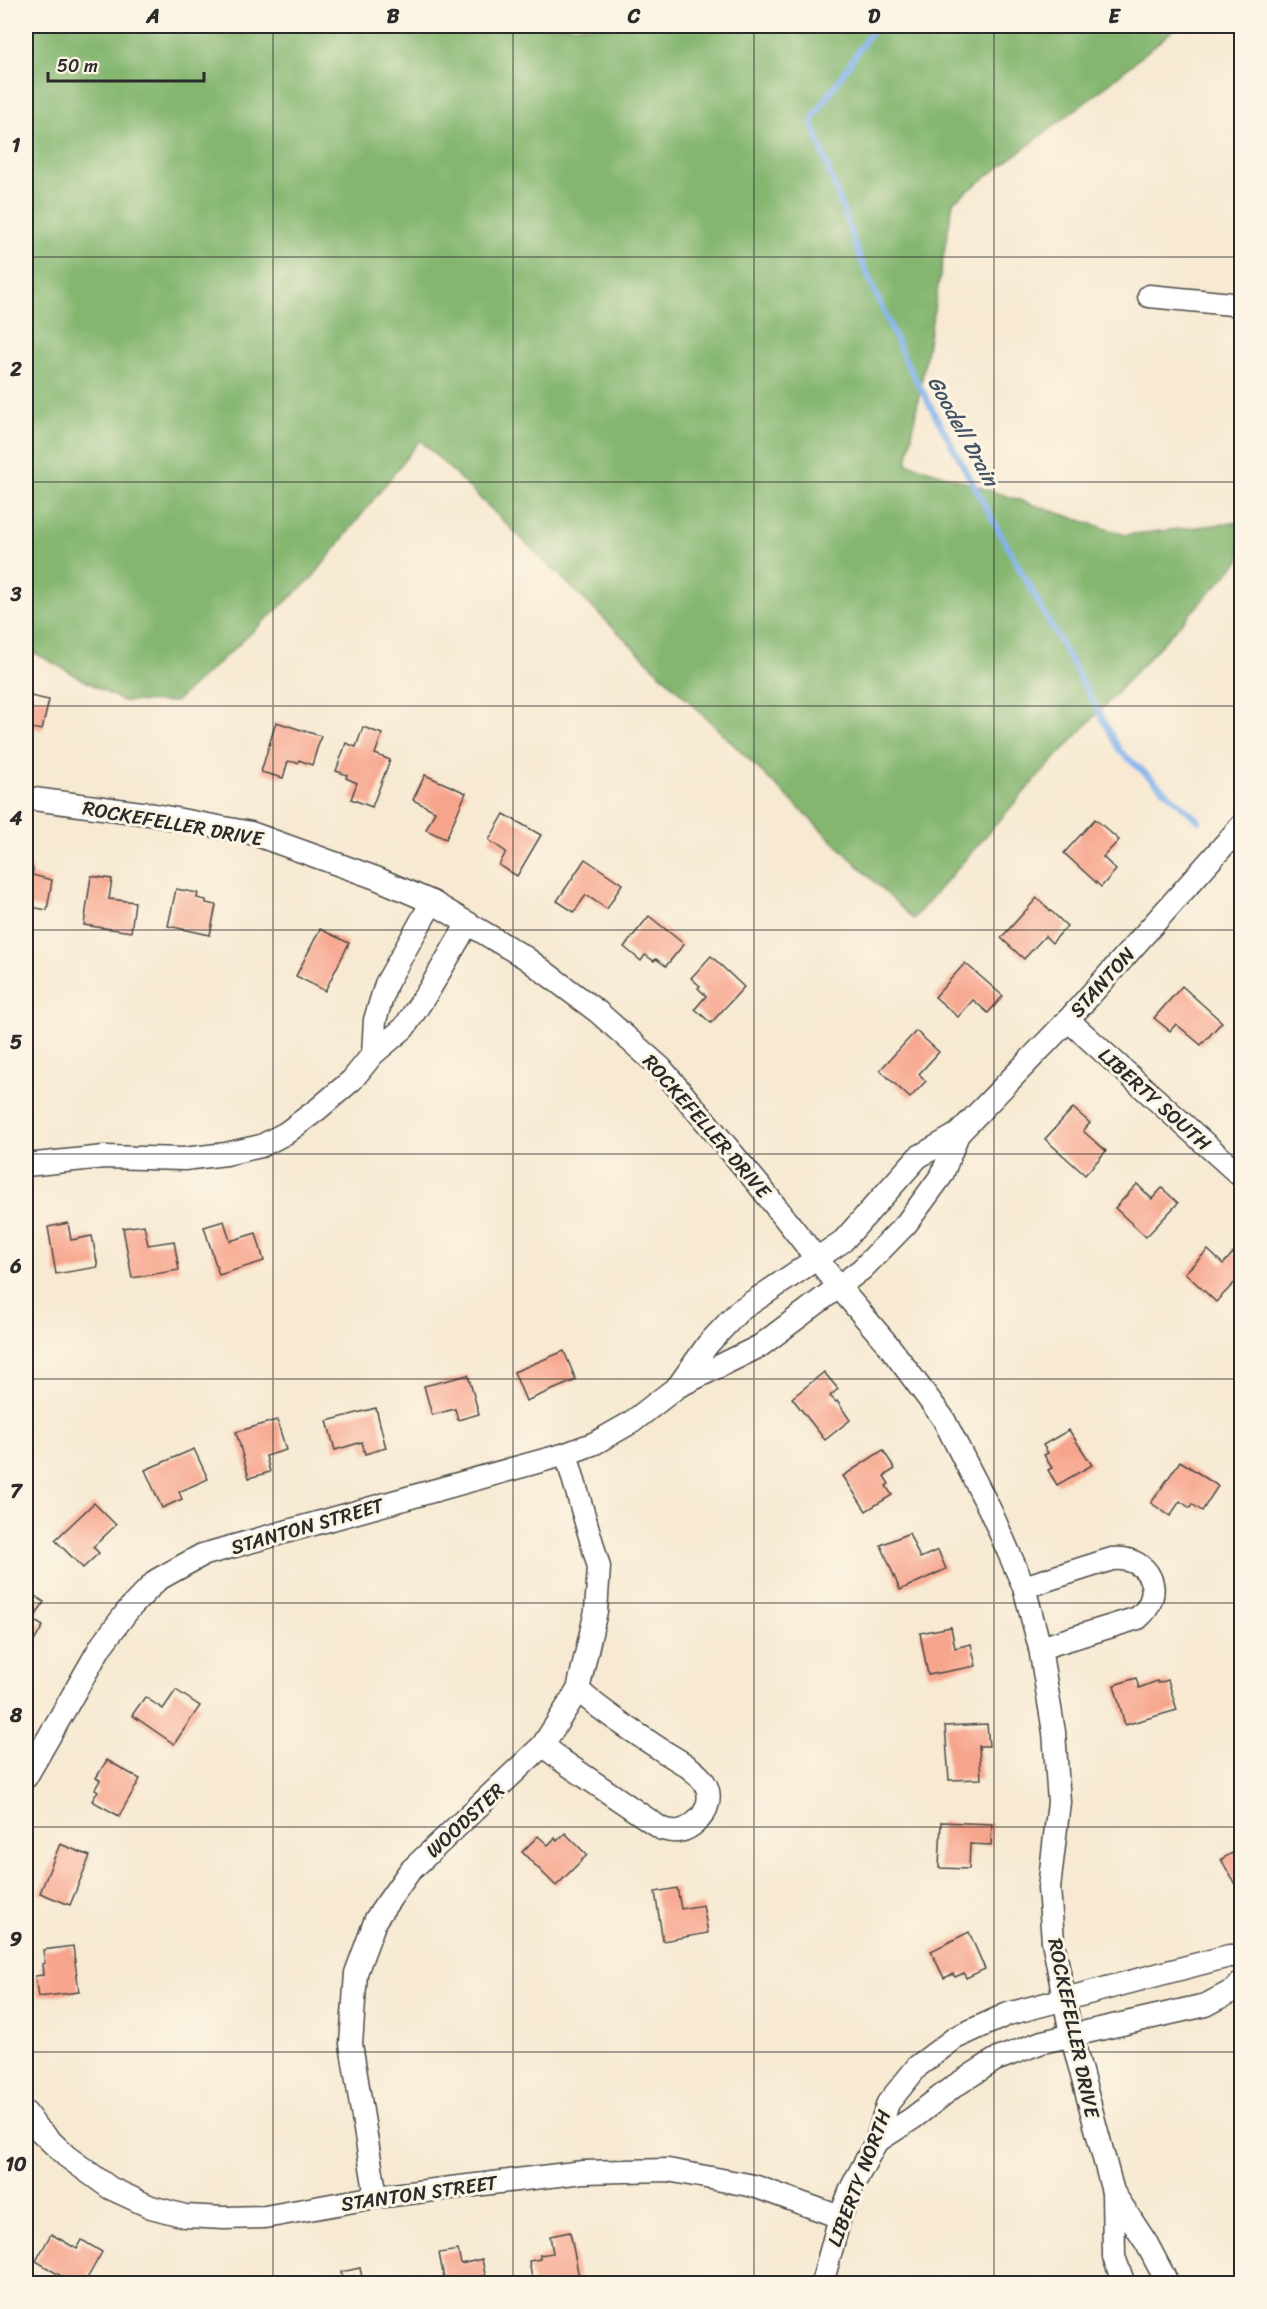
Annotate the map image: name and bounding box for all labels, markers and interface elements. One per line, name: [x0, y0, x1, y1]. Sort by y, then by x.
text: A: [145, 0, 160, 34]
text: B: [387, 0, 400, 34]
text: C: [627, 0, 641, 34]
text: D: [868, 0, 881, 34]
text: E: [1108, 0, 1121, 34]
scale bar: [48, 45, 204, 83]
text: 50 m: [57, 50, 98, 82]
text: 1: [12, 128, 21, 163]
text: 2: [9, 352, 22, 387]
water label: Goodell Drain: [917, 368, 1010, 496]
text: 3: [10, 577, 22, 612]
street label: ROCKEFELLER DRIVE: [80, 790, 268, 857]
text: 4: [9, 801, 23, 836]
street label: STANTON: [1061, 939, 1144, 1026]
text: 5: [10, 1025, 22, 1060]
street label: LIBERTY SOUTH: [1090, 1039, 1219, 1160]
street label: ROCKEFELLER DRIVE: [633, 1046, 781, 1208]
text: 6: [9, 1249, 22, 1284]
text: 7: [10, 1474, 23, 1509]
street label: STANTON STREET: [227, 1488, 389, 1565]
text: 8: [9, 1698, 23, 1733]
street label: WOODSTER: [417, 1774, 513, 1867]
text: 9: [10, 1922, 22, 1957]
street label: ROCKEFELLER DRIVE: [1037, 1935, 1110, 2123]
street label: LIBERTY NORTH: [817, 2105, 902, 2252]
text: 10: [5, 2147, 27, 2182]
street label: STANTON STREET: [339, 2165, 500, 2222]

